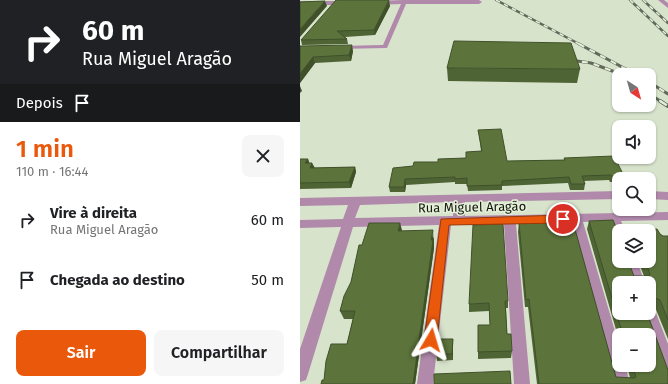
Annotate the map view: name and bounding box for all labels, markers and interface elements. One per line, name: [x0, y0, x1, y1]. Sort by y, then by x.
text: 60 m: [82, 14, 144, 47]
icon: right: [16, 16, 68, 68]
text: Rua Miguel Aragão: [82, 48, 232, 70]
north arrow: [612, 68, 656, 112]
map controls: [612, 68, 656, 372]
icon: arrive: [71, 92, 93, 114]
text: Depois: [16, 94, 63, 112]
button: sound: [612, 120, 656, 164]
text: 1 min: [16, 135, 74, 163]
button: close: [242, 135, 284, 177]
text: 110 m · 16:44: [16, 164, 88, 179]
button: search: [612, 172, 656, 216]
street label: Rua Miguel Aragão: [418, 199, 526, 215]
pin: [546, 202, 580, 236]
text: Vire à direita: [50, 204, 137, 222]
icon: arrive: [552, 208, 574, 230]
icon: right: [16, 209, 38, 231]
text: 60 m: [251, 211, 284, 229]
text: Rua Miguel Aragão: [50, 222, 158, 237]
button: layers: [612, 224, 656, 268]
icon: arrive: [16, 269, 38, 291]
text: Chegada ao destino: [50, 271, 185, 289]
text: 50 m: [251, 271, 284, 289]
button: +: [612, 276, 656, 320]
position arrow: [410, 319, 452, 361]
button: −: [612, 328, 656, 372]
button: Sair: [16, 330, 146, 376]
button: Compartilhar: [154, 330, 284, 376]

